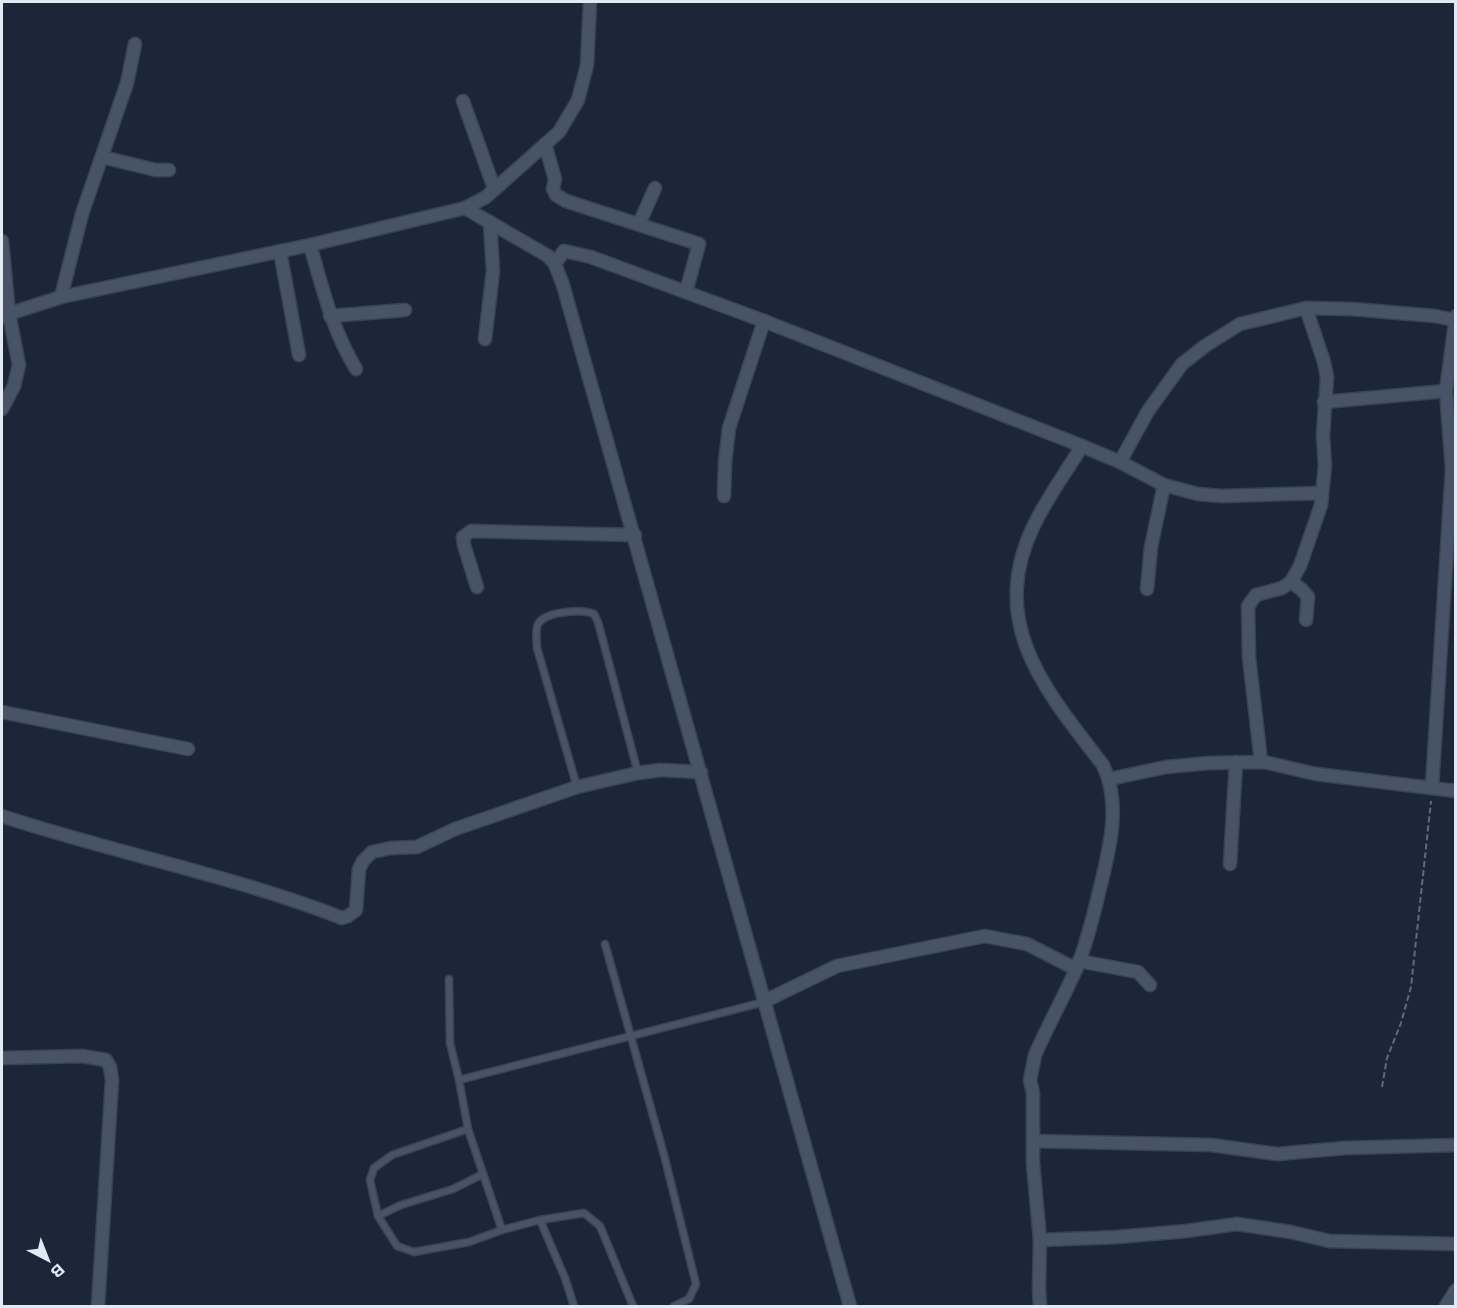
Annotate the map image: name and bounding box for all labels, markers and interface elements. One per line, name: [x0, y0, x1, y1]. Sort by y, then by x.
north arrow: [18, 1230, 78, 1290]
text: B: [47, 1260, 69, 1282]

